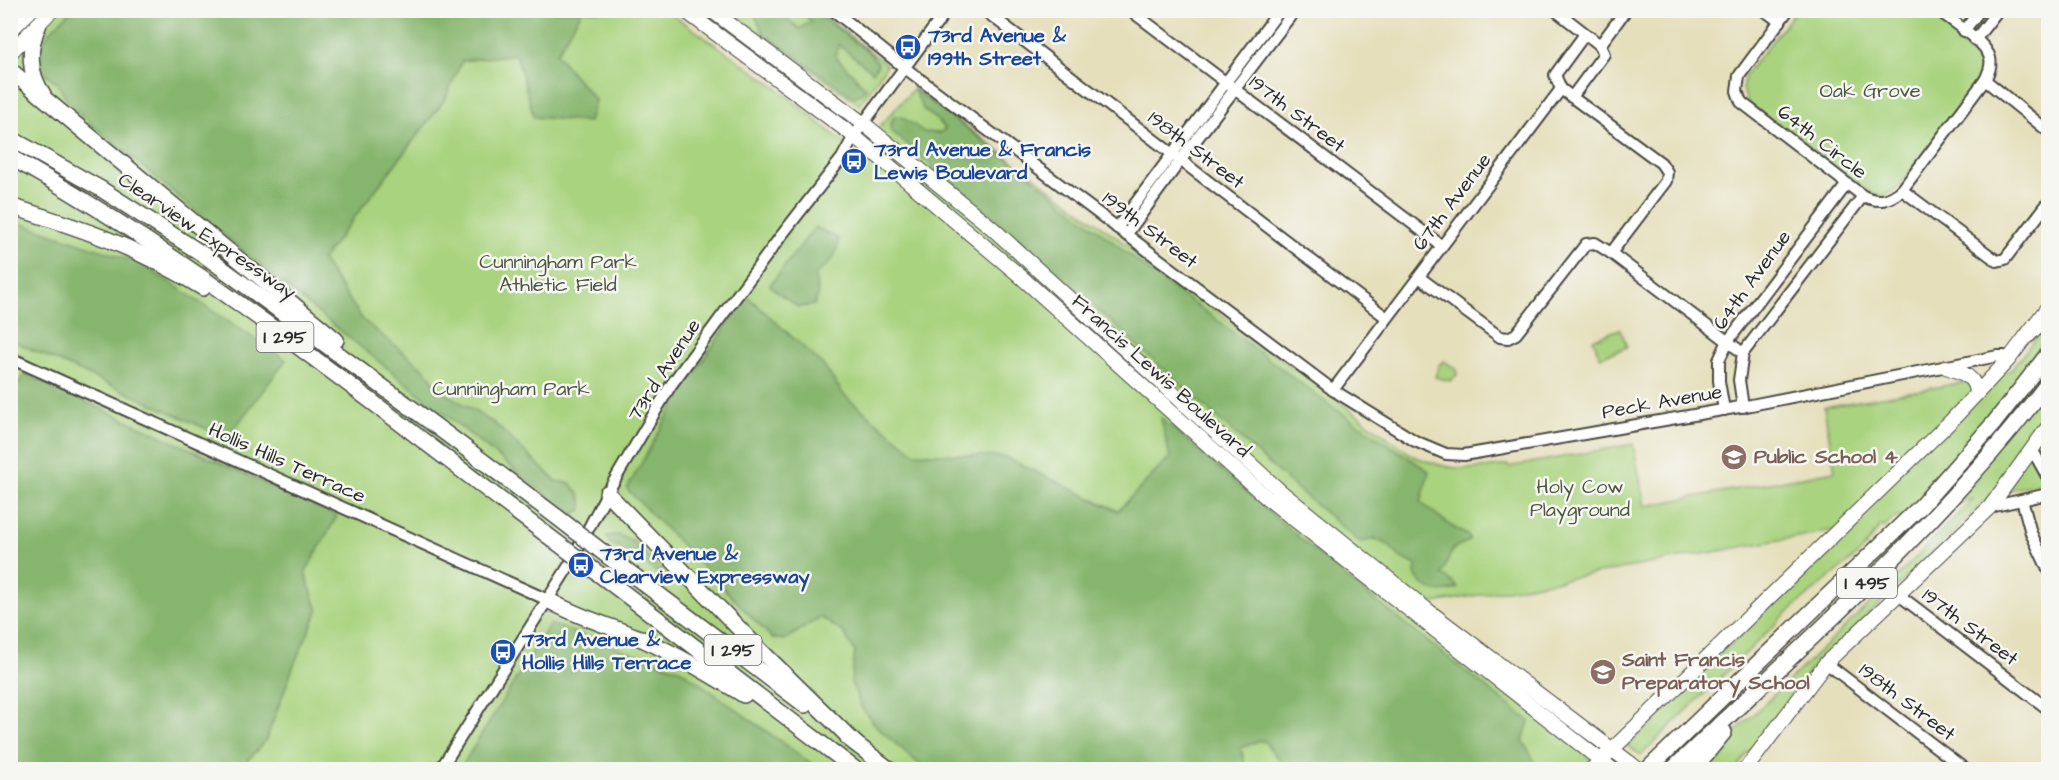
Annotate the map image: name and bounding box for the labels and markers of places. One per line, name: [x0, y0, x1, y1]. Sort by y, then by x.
place label: 73rd Avenue & 199th Street: [927, 22, 1067, 73]
bus stop icon: 73rd Avenue & 199th Street: [893, 32, 923, 62]
place label: 73rd Avenue & Francis Lewis Boulevard: [873, 136, 1091, 187]
bus stop icon: 73rd Avenue & Francis Lewis Boulevard: [839, 146, 869, 176]
school or university icon: Public School 4: [1719, 442, 1749, 472]
place label: Public School 4: [1754, 443, 1898, 471]
place label: 73rd Avenue & Clearview Expressway: [599, 540, 809, 592]
bus stop icon: 73rd Avenue & Clearview Expressway: [566, 550, 596, 580]
place label: 73rd Avenue & Hollis Hills Terrace: [521, 626, 691, 677]
bus stop icon: 73rd Avenue & Hollis Hills Terrace: [488, 637, 518, 667]
place label: Saint Francis Preparatory School: [1621, 646, 1810, 698]
school or university icon: Saint Francis Preparatory School: [1588, 657, 1618, 687]

